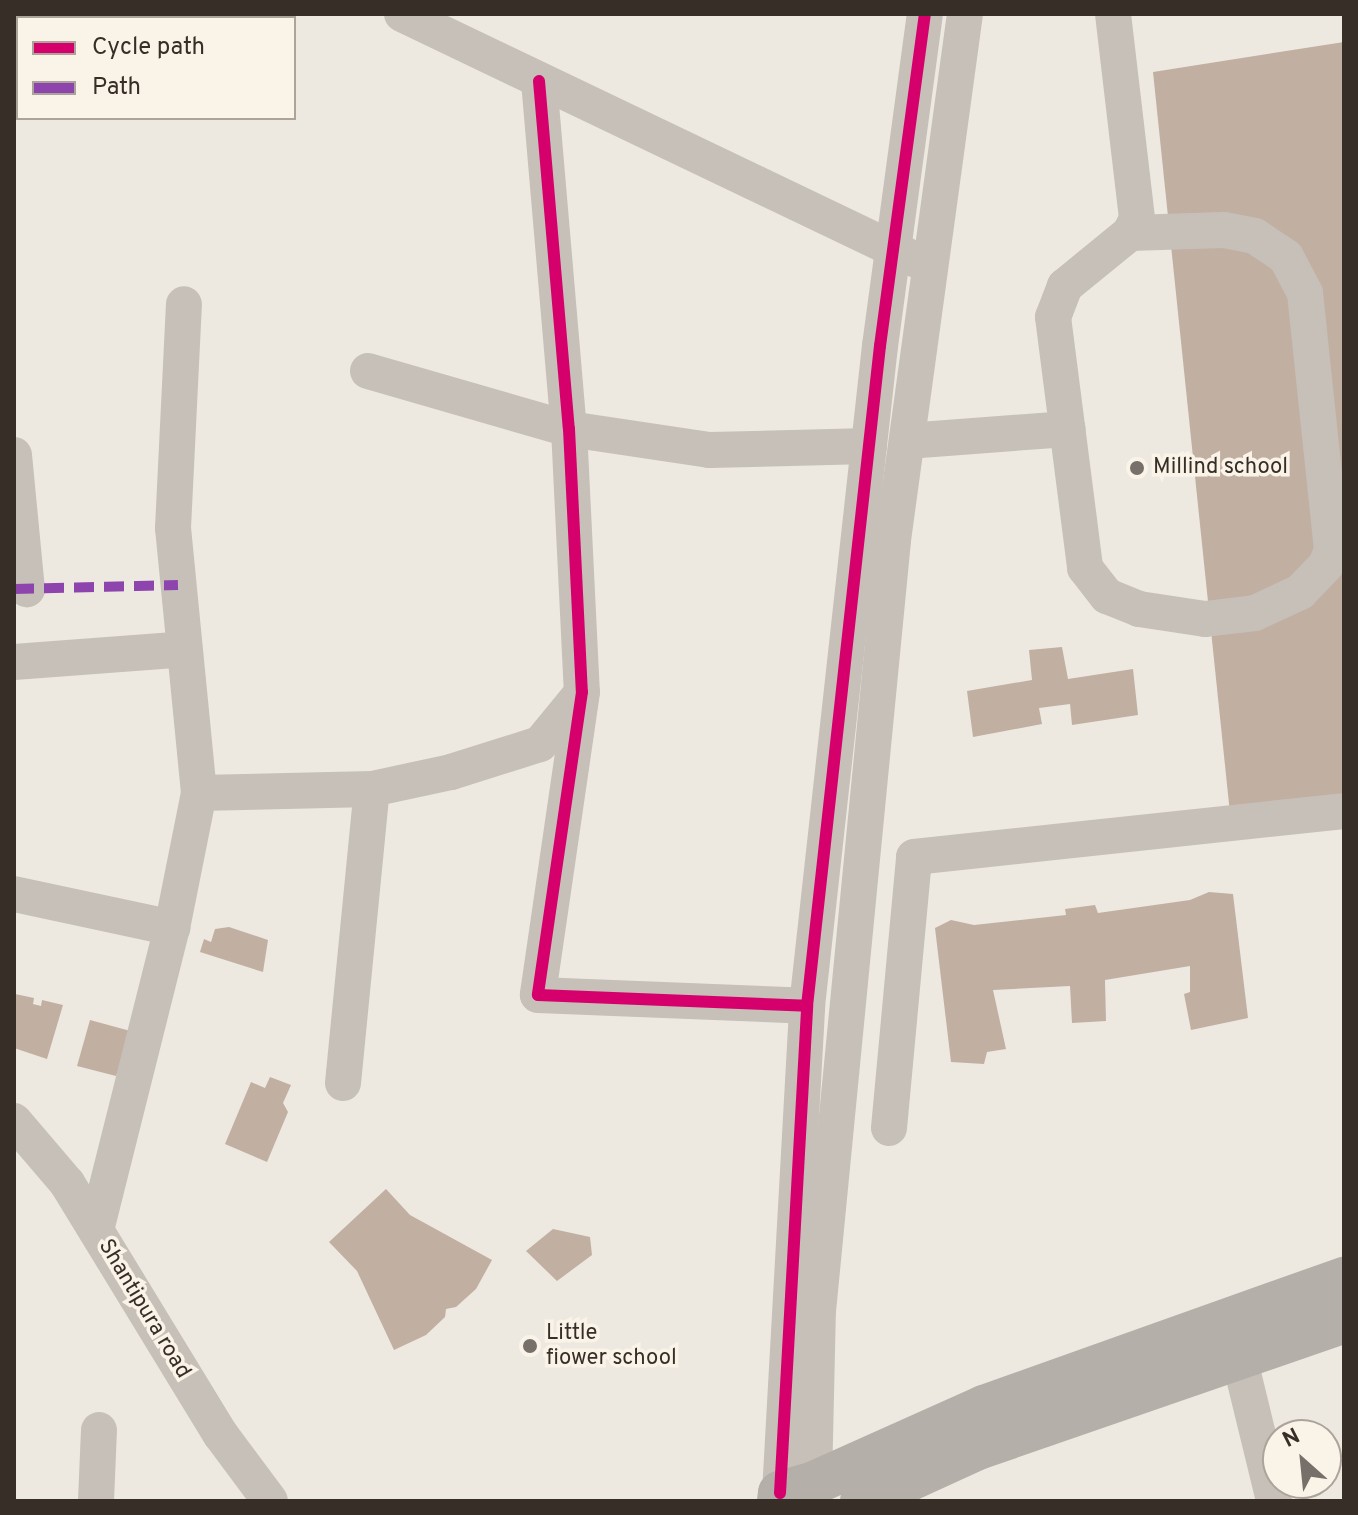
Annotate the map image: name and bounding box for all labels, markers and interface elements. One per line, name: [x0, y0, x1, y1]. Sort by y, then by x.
legend: [16, 16, 296, 120]
text: Cycle path: [92, 33, 205, 63]
text: Path: [92, 73, 141, 103]
place label: Millind school: [1153, 455, 1288, 481]
marker: Millind school: [1128, 459, 1146, 477]
street label: Shantipura road: [92, 1235, 196, 1383]
place label: Little fiower school: [546, 1320, 677, 1372]
marker: Little fiower school: [521, 1337, 539, 1355]
north arrow: [1262, 1419, 1342, 1499]
text: N: [1279, 1423, 1305, 1455]

